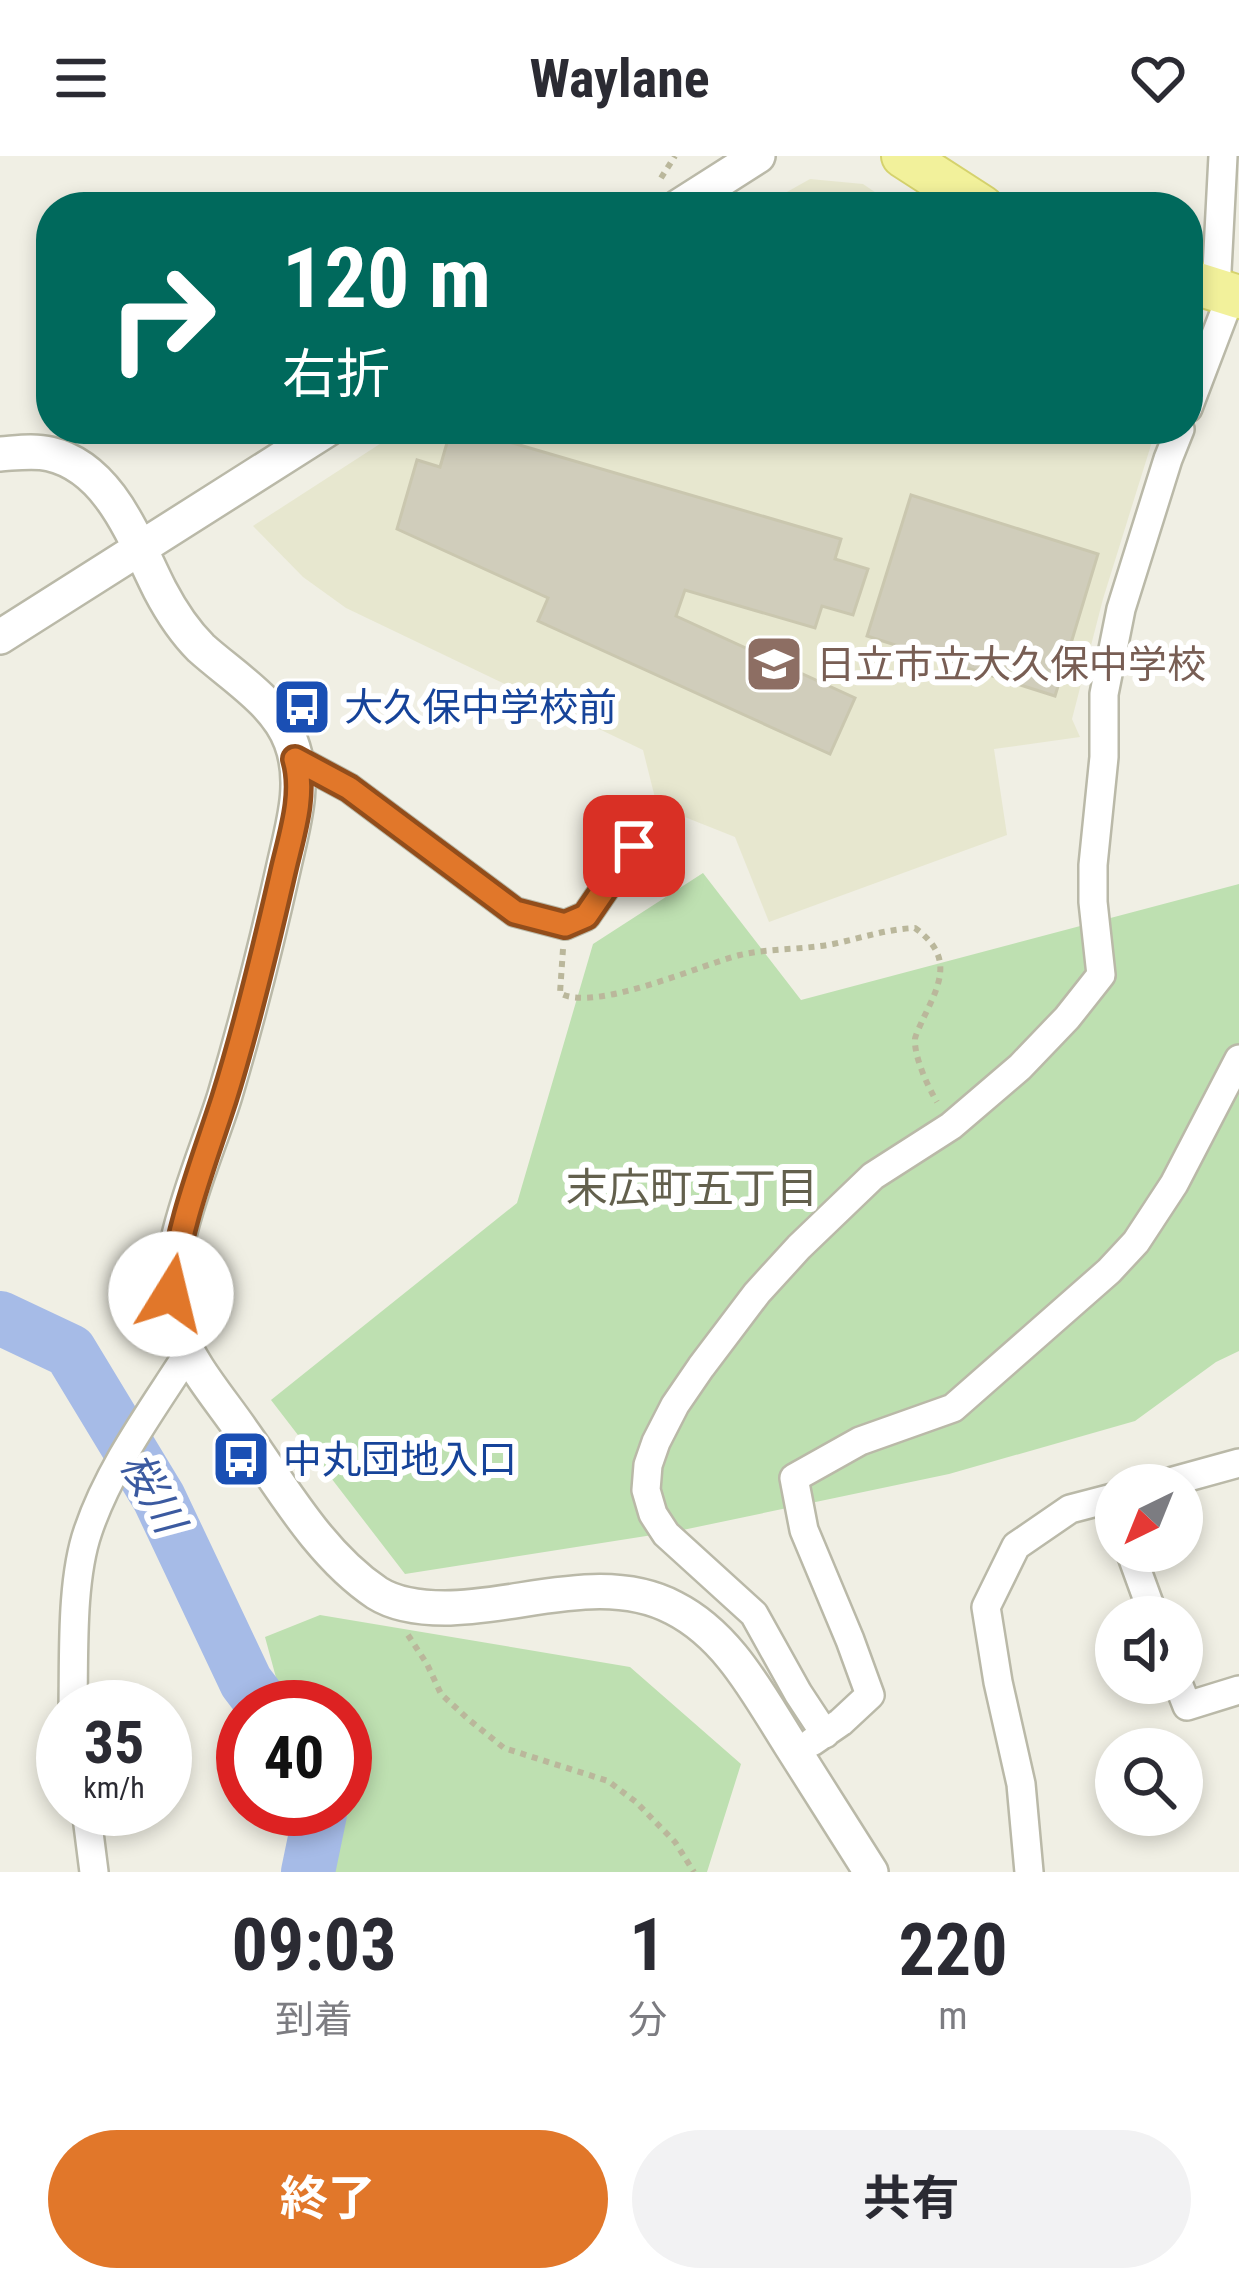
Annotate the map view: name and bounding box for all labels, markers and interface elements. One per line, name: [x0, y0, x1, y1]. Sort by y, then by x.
icon: menu: [48, 45, 114, 111]
icon: heart: [1125, 45, 1191, 111]
text: Waylane: [529, 47, 710, 110]
text: 120 m: [282, 229, 491, 328]
icon: right: [84, 240, 240, 396]
text: 右折: [282, 343, 390, 406]
school or university icon: 日立市立大久保中学校: [743, 633, 805, 695]
place label: 日立市立大久保中学校: [816, 642, 1206, 688]
bus stop icon: 大久保中学校前: [271, 676, 333, 738]
place label: 大久保中学校前: [344, 685, 617, 731]
pin: [583, 795, 685, 897]
icon: arrive: [601, 813, 667, 879]
district label: 末広町五丁目: [566, 1164, 818, 1213]
position arrow: [108, 1231, 234, 1357]
bus stop icon: 中丸団地入口: [210, 1428, 272, 1490]
place label: 中丸団地入口: [283, 1437, 517, 1483]
water label: 桜川: [111, 1444, 196, 1544]
north arrow: [1095, 1464, 1203, 1572]
map controls: [1095, 1464, 1203, 1836]
button: sound: [1095, 1596, 1203, 1704]
speed limit sign: 40: [216, 1680, 372, 1836]
text: 35: [84, 1707, 144, 1778]
button: search: [1095, 1728, 1203, 1836]
text: km/h: [83, 1770, 145, 1805]
text: 09:03: [231, 1903, 397, 1988]
text: 1: [629, 1903, 666, 1988]
text: 220: [898, 1908, 1008, 1993]
text: m: [938, 1993, 968, 2039]
text: 到着: [275, 1997, 353, 2043]
text: 分: [628, 1997, 667, 2043]
button: 終了: [48, 2130, 608, 2268]
button: 共有: [632, 2130, 1191, 2268]

